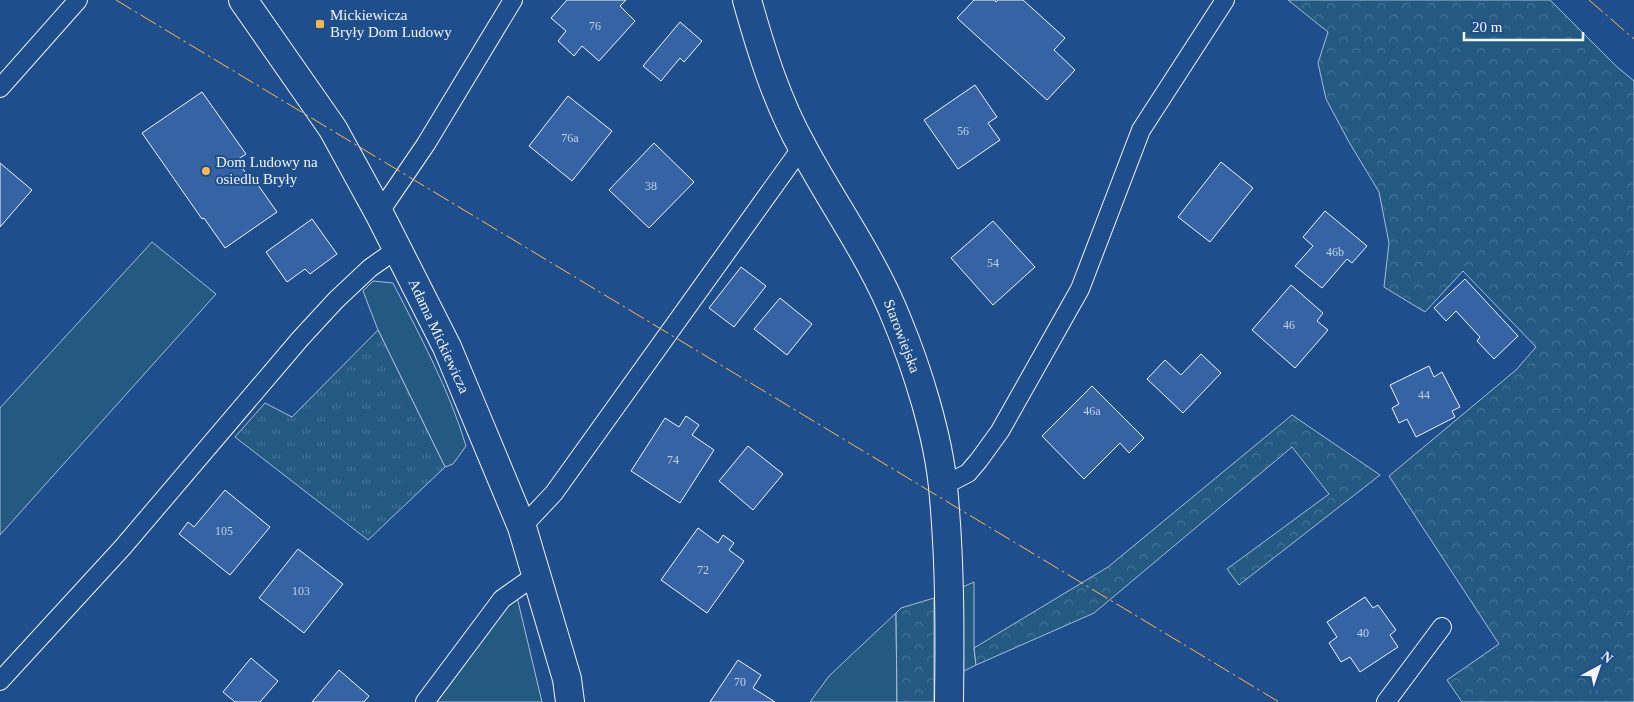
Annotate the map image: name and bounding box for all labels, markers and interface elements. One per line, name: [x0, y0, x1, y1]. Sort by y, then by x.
place label: Mickiewicza Bryły Dom Ludowy: [330, 7, 452, 40]
scale bar: [1464, 10, 1583, 42]
marker: Mickiewicza Bryły Dom Ludowy: [314, 18, 326, 30]
house number: 76: [589, 19, 601, 33]
text: 20 m: [1472, 19, 1503, 35]
house number: 56: [957, 124, 969, 138]
house number: 76a: [561, 131, 579, 145]
place label: Dom Ludowy na osiedlu Bryły: [216, 154, 318, 187]
marker: Dom Ludowy na osiedlu Bryły: [200, 165, 212, 177]
house number: 38: [645, 179, 657, 193]
house number: 46b: [1326, 245, 1344, 259]
house number: 54: [987, 256, 999, 270]
street label: Adama Mickiewicza: [405, 276, 473, 396]
street label: Starowiejska: [881, 297, 923, 375]
house number: 46: [1283, 318, 1295, 332]
house number: 44: [1418, 388, 1430, 402]
house number: 46a: [1083, 404, 1101, 418]
house number: 74: [667, 453, 679, 467]
house number: 105: [215, 524, 233, 538]
house number: 72: [697, 563, 709, 577]
house number: 103: [292, 584, 310, 598]
house number: 40: [1357, 626, 1369, 640]
north arrow: [1574, 642, 1624, 692]
text: N: [1598, 648, 1616, 666]
house number: 70: [734, 675, 746, 689]

